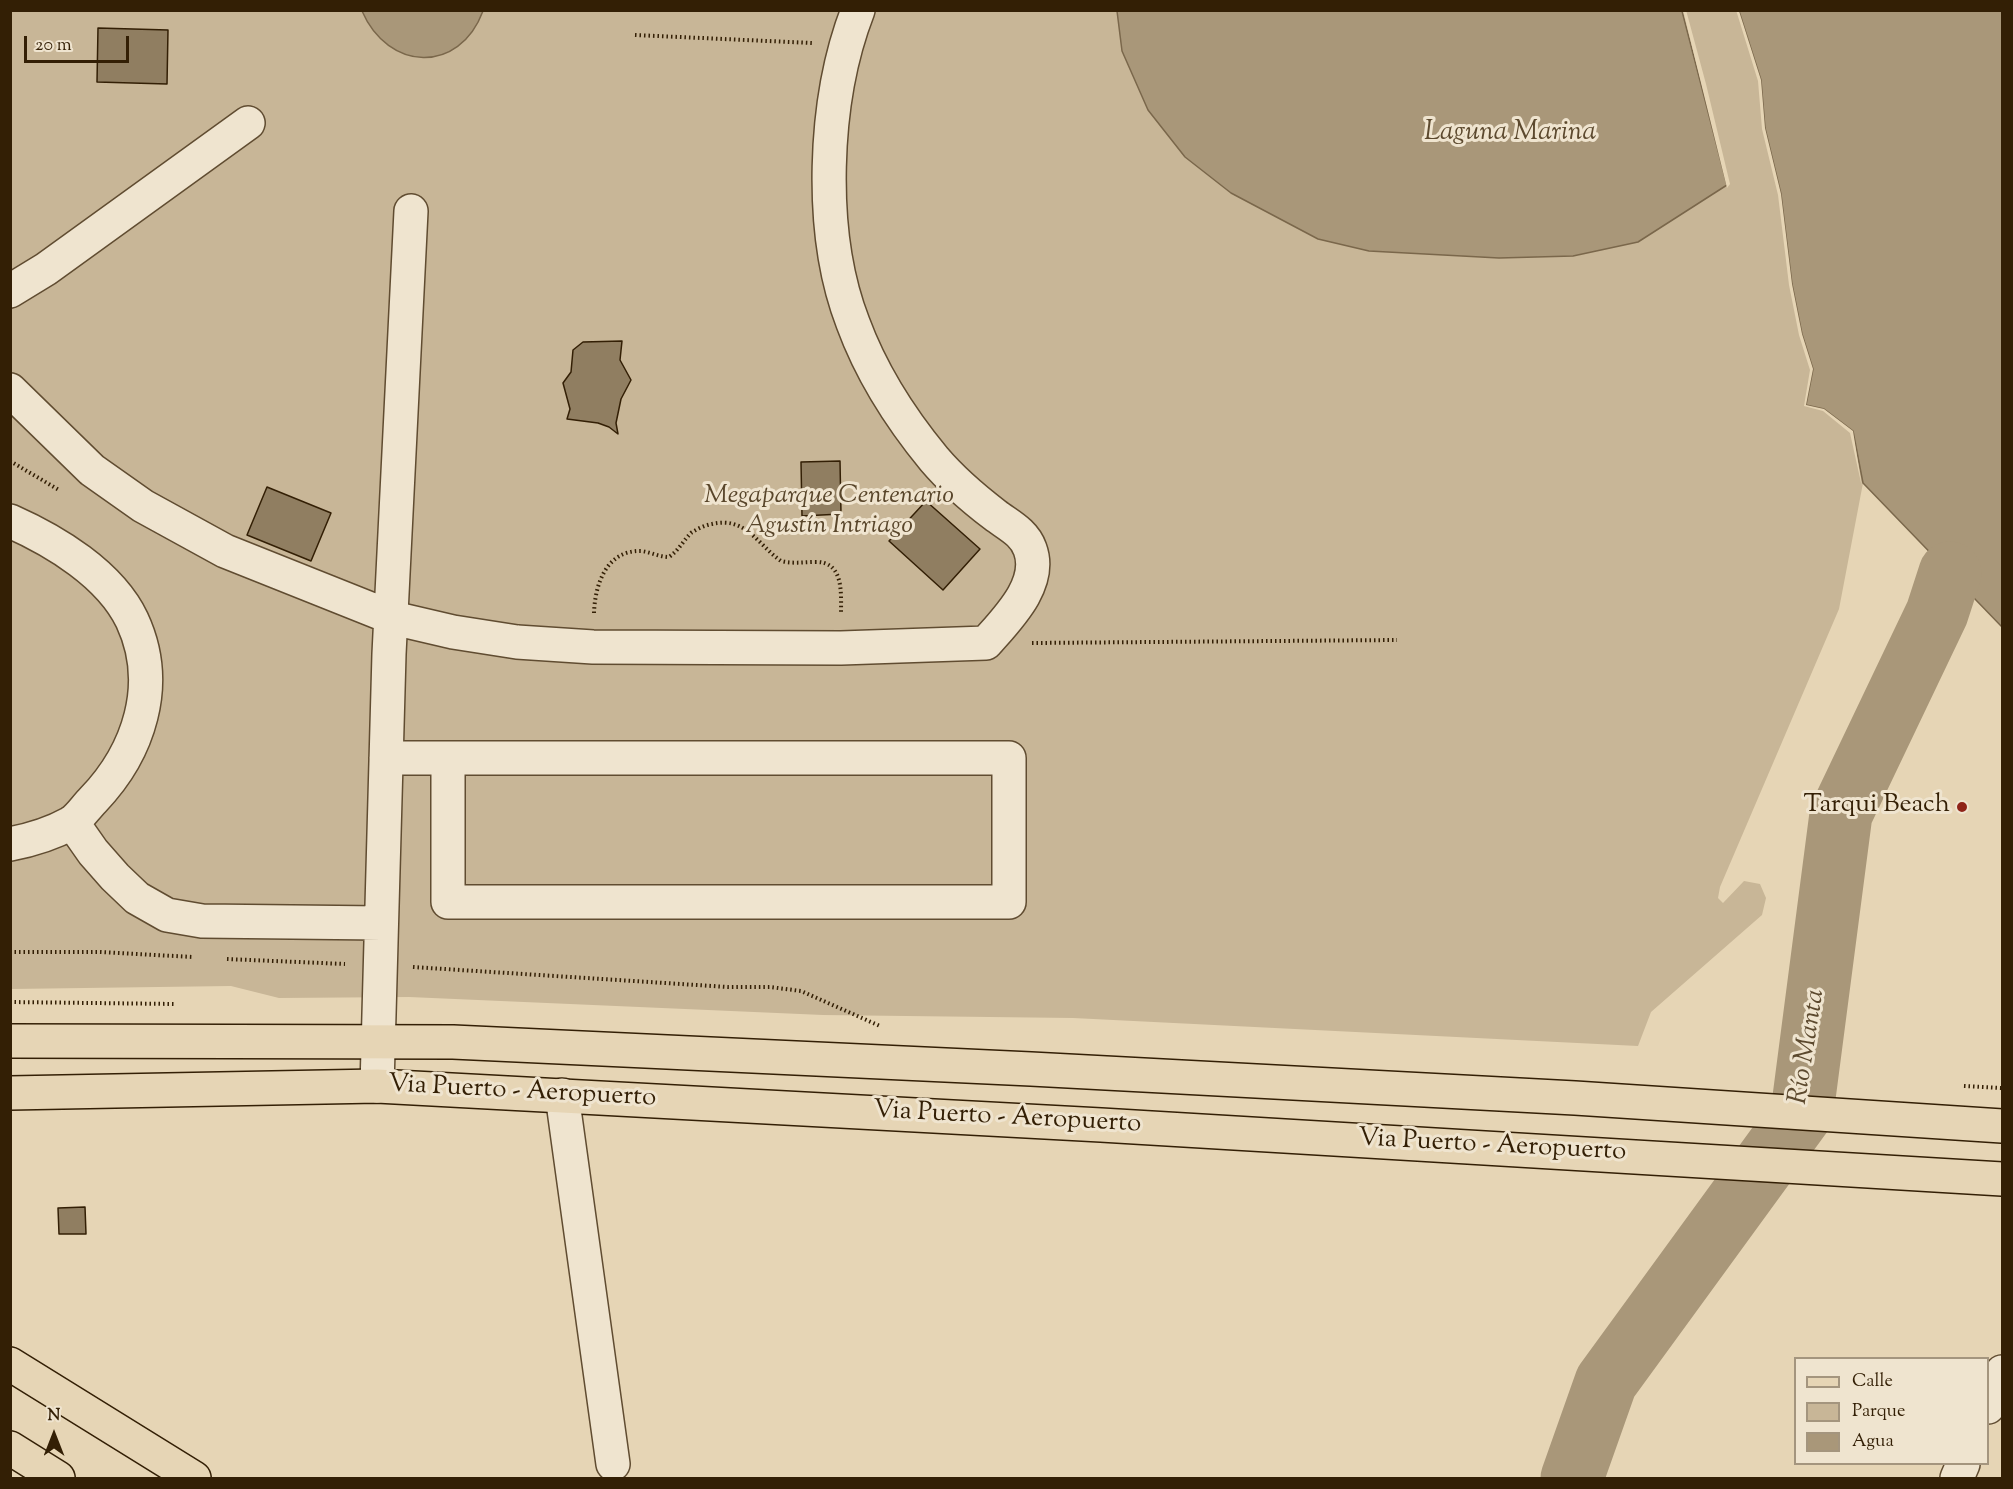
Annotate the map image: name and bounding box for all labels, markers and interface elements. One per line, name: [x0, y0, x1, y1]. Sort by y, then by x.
scale bar: [27, 24, 132, 62]
text: 20 m: [35, 33, 72, 59]
water label: Laguna Marina: [1424, 118, 1596, 150]
park label: Megaparque Centenario Agustín Intriago: [704, 482, 954, 544]
place label: Tarqui Beach: [1803, 791, 1950, 823]
marker: Tarqui Beach: [1955, 800, 1969, 814]
water label: Río Manta: [1784, 987, 1834, 1107]
street label: Via Puerto - Aeropuerto: [387, 1070, 657, 1116]
street label: Via Puerto - Aeropuerto: [872, 1096, 1142, 1142]
street label: Via Puerto - Aeropuerto: [1357, 1124, 1627, 1170]
legend: [1794, 1357, 1989, 1465]
text: Calle: [1852, 1369, 1893, 1395]
text: Parque: [1852, 1399, 1905, 1425]
north arrow: [24, 1405, 84, 1465]
text: N: [48, 1405, 60, 1428]
text: Agua: [1852, 1429, 1894, 1455]

